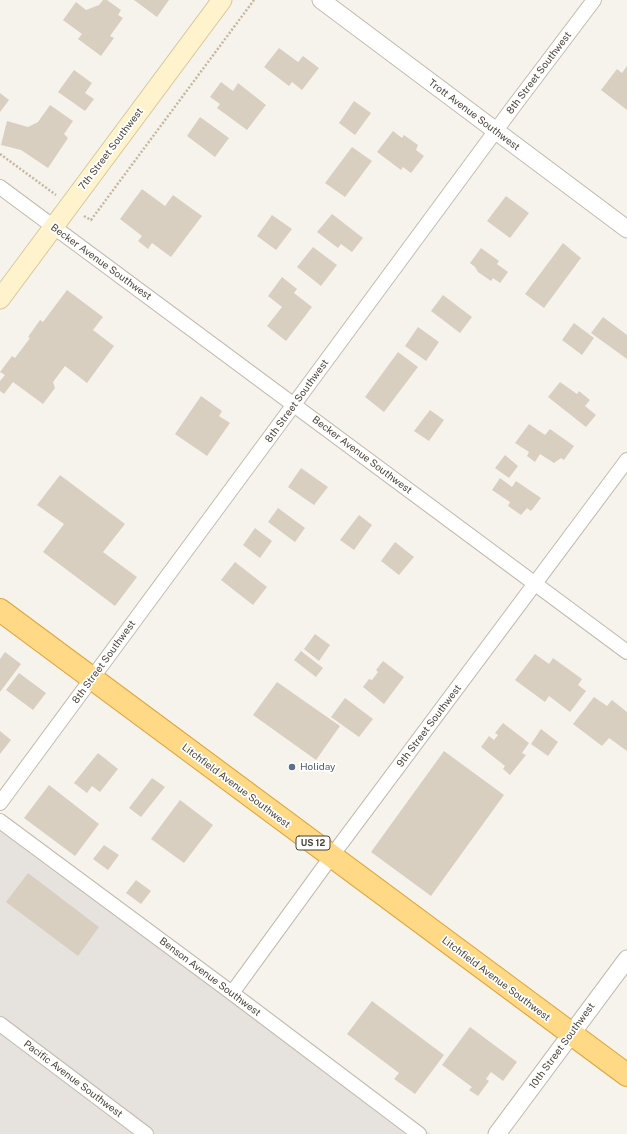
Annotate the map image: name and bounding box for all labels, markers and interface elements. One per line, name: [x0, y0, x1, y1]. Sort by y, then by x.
street label: 8th Street Southwest: [504, 29, 574, 117]
street label: Trott Avenue Southwest: [426, 77, 522, 153]
street label: 7th Street Southwest: [76, 106, 146, 192]
street label: Becker Avenue Southwest: [48, 221, 154, 303]
street label: 8th Street Southwest: [263, 357, 331, 445]
street label: Becker Avenue Southwest: [310, 414, 414, 496]
street label: 8th Street Southwest: [70, 618, 138, 706]
street label: 9th Street Southwest: [394, 683, 464, 769]
street label: Litchfield Avenue Southwest: [179, 741, 293, 831]
place label: Holiday: [300, 761, 335, 773]
marker: Holiday: [287, 762, 297, 772]
road number: US 12: [296, 836, 330, 850]
street label: Litchfield Avenue Southwest: [439, 934, 553, 1024]
street label: Benson Avenue Southwest: [157, 935, 263, 1019]
street label: 10th Street Southwest: [527, 1001, 597, 1091]
street label: Pacific Avenue Southwest: [21, 1038, 125, 1120]

